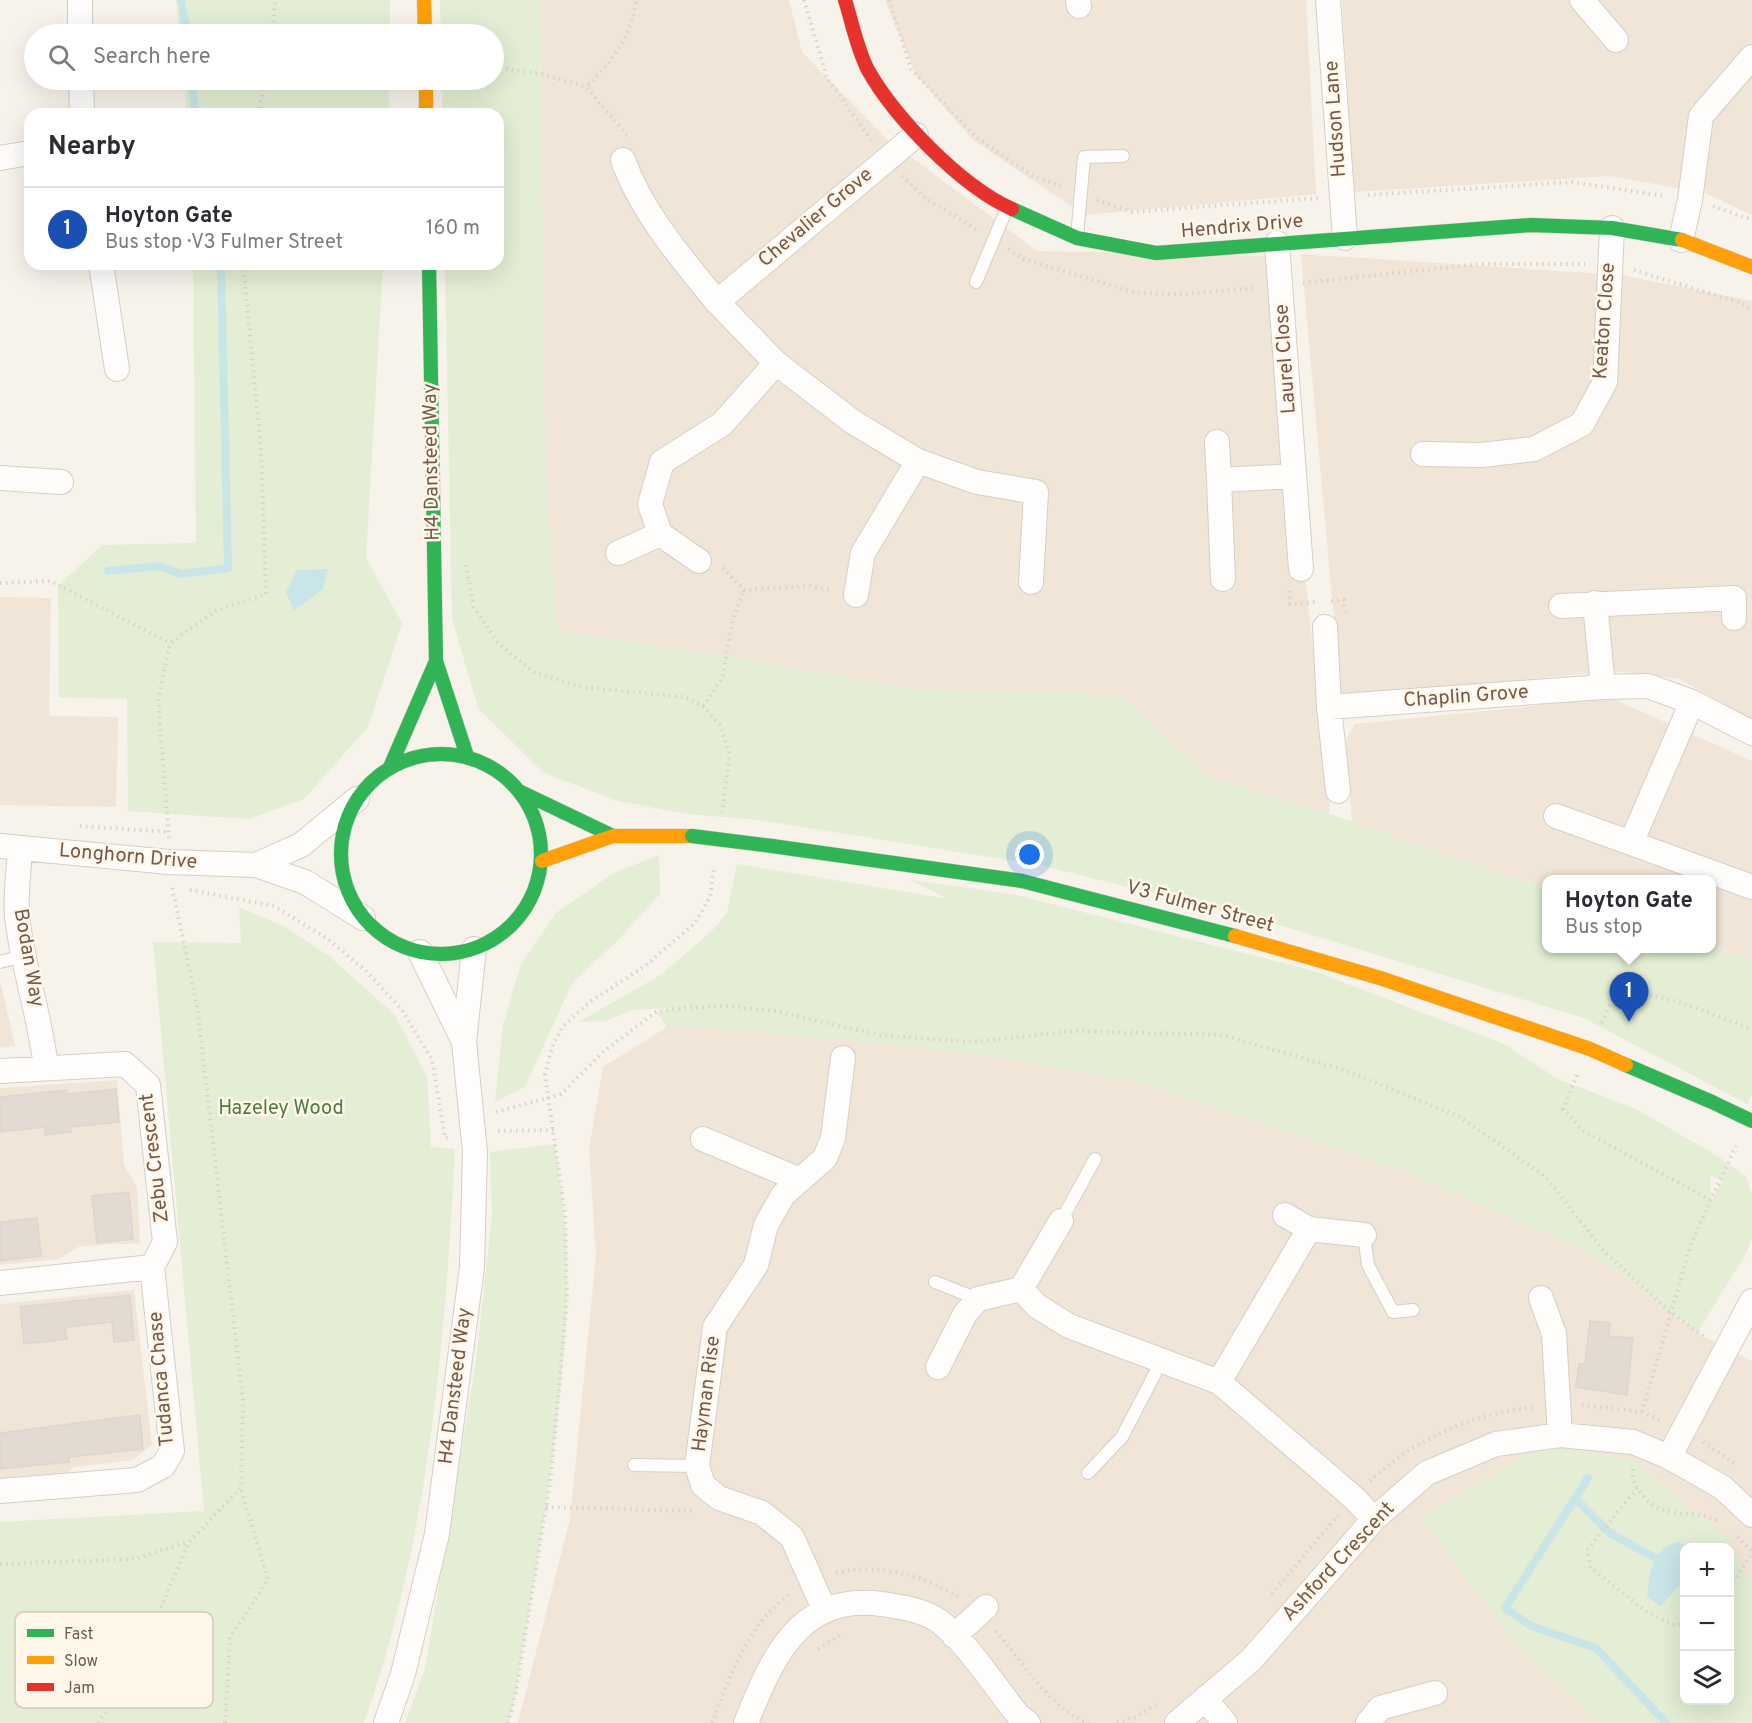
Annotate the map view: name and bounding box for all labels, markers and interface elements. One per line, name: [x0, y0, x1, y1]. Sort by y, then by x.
search box: [24, 24, 504, 90]
icon: search: [45, 41, 78, 74]
text: Search here: [93, 44, 211, 71]
street label: Hudson Lane: [1319, 60, 1353, 178]
text: Nearby: [48, 131, 136, 164]
street label: Chevalier Grove: [753, 162, 879, 274]
text: Hoyton Gate: [105, 203, 233, 230]
street label: Hendrix Drive: [1180, 209, 1304, 245]
text: 1: [64, 216, 72, 242]
text: 160 m: [426, 216, 480, 242]
text: Bus stop · V3 Fulmer Street: [105, 230, 343, 256]
street label: Keaton Close: [1588, 262, 1622, 380]
street label: Laurel Close: [1269, 303, 1303, 415]
street label: H4 Dansteed Way: [418, 383, 446, 541]
street label: Chaplin Grove: [1402, 680, 1530, 714]
street label: Longhorn Drive: [58, 838, 198, 876]
your location: [1015, 840, 1044, 869]
street label: V3 Fulmer Street: [1123, 875, 1277, 939]
popup: [1542, 875, 1716, 953]
text: Hoyton Gate: [1565, 888, 1693, 915]
street label: Bodan Way: [7, 907, 49, 1009]
text: Bus stop: [1565, 915, 1642, 941]
pin: 1: [1610, 972, 1648, 1022]
street label: Zebu Crescent: [134, 1092, 176, 1224]
park label: Hazeley Wood: [218, 1096, 344, 1122]
street label: H4 Dansteed Way: [433, 1306, 479, 1466]
street label: Tudanca Chase: [143, 1310, 181, 1448]
street label: Hayman Rise: [687, 1334, 727, 1454]
street label: Ashford Crescent: [1277, 1497, 1401, 1627]
map controls: [1680, 1543, 1734, 1705]
button: +: [1680, 1543, 1734, 1597]
button: −: [1680, 1597, 1734, 1651]
legend: [15, 1612, 213, 1708]
text: Fast: [64, 1625, 94, 1645]
button: layers: [1680, 1651, 1734, 1705]
text: Slow: [64, 1652, 98, 1672]
text: Jam: [64, 1679, 95, 1699]

